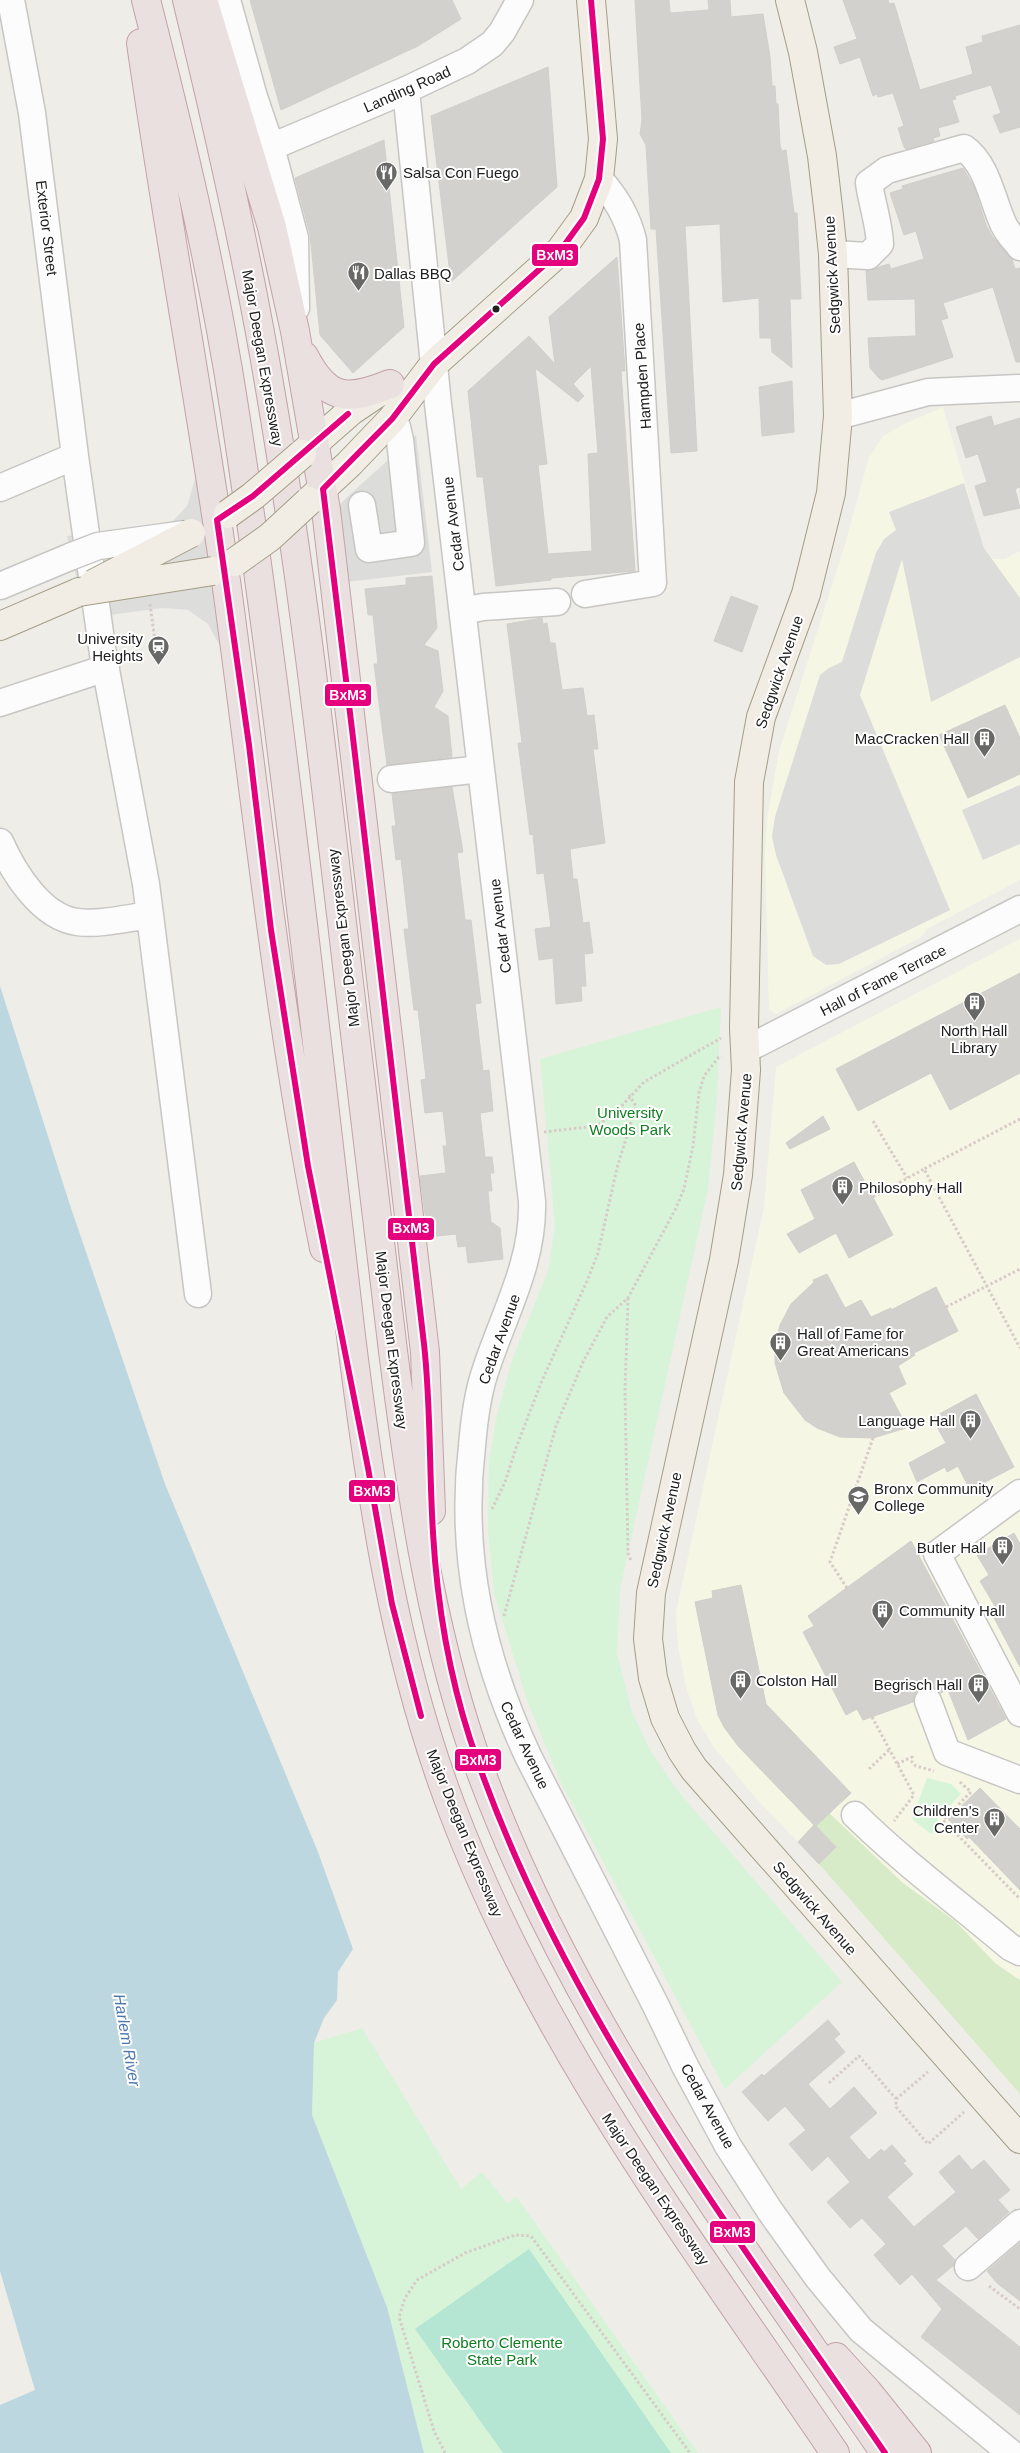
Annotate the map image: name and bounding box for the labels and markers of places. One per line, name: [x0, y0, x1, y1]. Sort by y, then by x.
restaurant icon: Salsa Con Fuego: [375, 160, 399, 191]
place label: Salsa Con Fuego: [403, 164, 519, 181]
restaurant icon: Dallas BBQ: [346, 261, 370, 292]
place label: Dallas BBQ: [374, 265, 452, 282]
unlabelled marker: [491, 304, 501, 314]
place label: University Heights: [77, 630, 143, 664]
station icon: University Heights: [147, 635, 171, 666]
building icon: MacCracken Hall: [973, 726, 997, 757]
place label: MacCracken Hall: [855, 730, 969, 747]
building icon: North Hall Library: [962, 990, 986, 1021]
place label: North Hall Library: [941, 1022, 1007, 1056]
building icon: Philosophy Hall: [831, 1175, 855, 1206]
place label: Philosophy Hall: [859, 1179, 962, 1196]
place label: Hall of Fame for Great Americans: [797, 1325, 909, 1359]
building icon: Hall of Fame for Great Americans: [769, 1330, 793, 1361]
building icon: Language Hall: [959, 1408, 983, 1439]
place label: Language Hall: [858, 1412, 955, 1429]
place label: Bronx Community College: [874, 1480, 994, 1514]
school or university icon: Bronx Community College: [846, 1485, 870, 1516]
building icon: Butler Hall: [990, 1535, 1014, 1566]
place label: Butler Hall: [917, 1539, 986, 1556]
building icon: Community Hall: [871, 1598, 895, 1629]
place label: Community Hall: [899, 1602, 1005, 1619]
building icon: Colston Hall: [728, 1668, 752, 1699]
place label: Colston Hall: [756, 1672, 837, 1689]
building icon: Begrisch Hall: [966, 1672, 990, 1703]
place label: Begrisch Hall: [874, 1676, 962, 1693]
place label: Children's Center: [913, 1802, 979, 1836]
building icon: Children's Center: [983, 1807, 1007, 1838]

